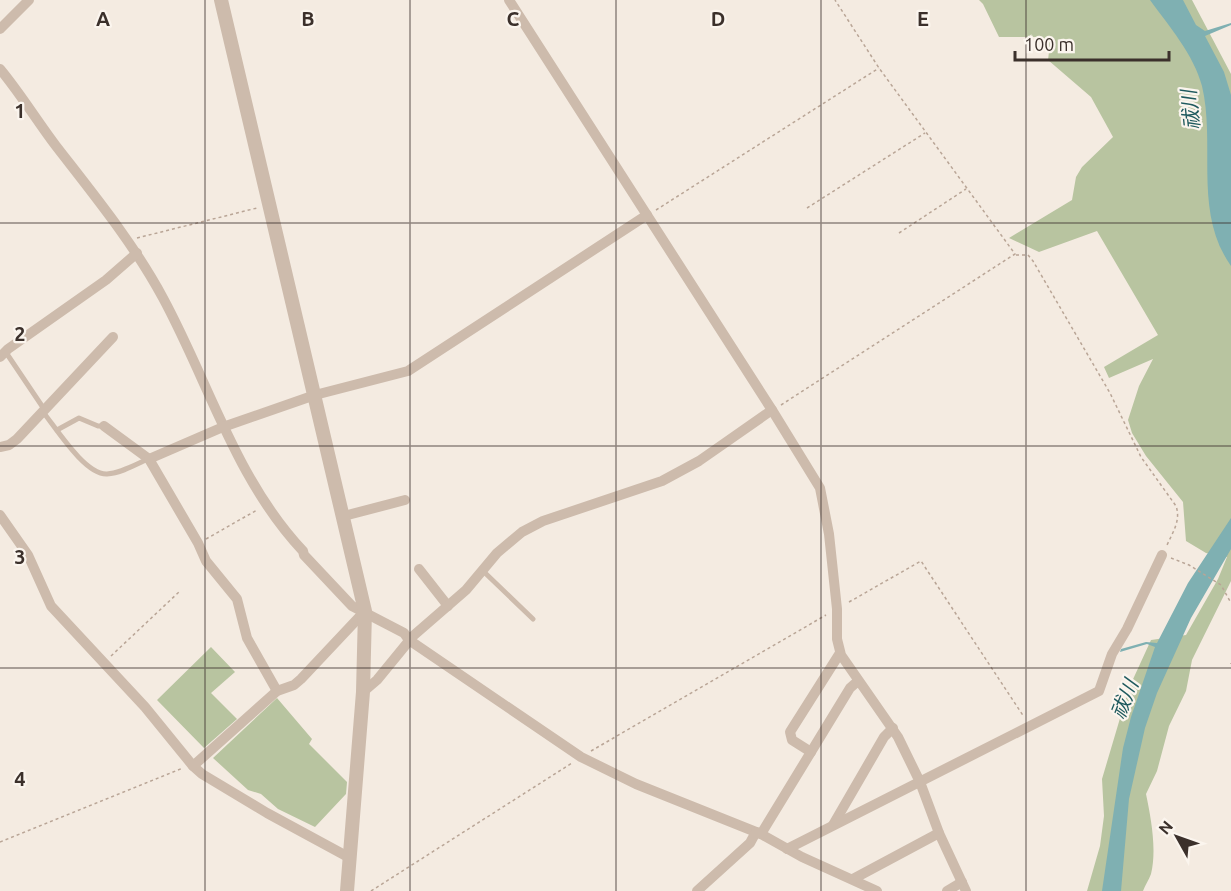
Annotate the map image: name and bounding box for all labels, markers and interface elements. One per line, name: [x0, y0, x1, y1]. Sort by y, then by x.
text: A: [96, 7, 110, 30]
text: B: [301, 7, 315, 30]
text: C: [507, 7, 520, 30]
text: D: [711, 7, 725, 30]
text: E: [917, 7, 929, 30]
scale bar: [1015, 24, 1170, 62]
text: 100 m: [1024, 34, 1074, 54]
water label: 祓川: [1176, 87, 1204, 131]
text: 1: [14, 99, 26, 122]
text: 2: [14, 322, 26, 345]
text: 3: [14, 545, 26, 568]
water label: 祓川: [1106, 674, 1143, 722]
text: 4: [14, 767, 26, 790]
north arrow: [1147, 807, 1207, 867]
text: N: [1155, 817, 1176, 838]

